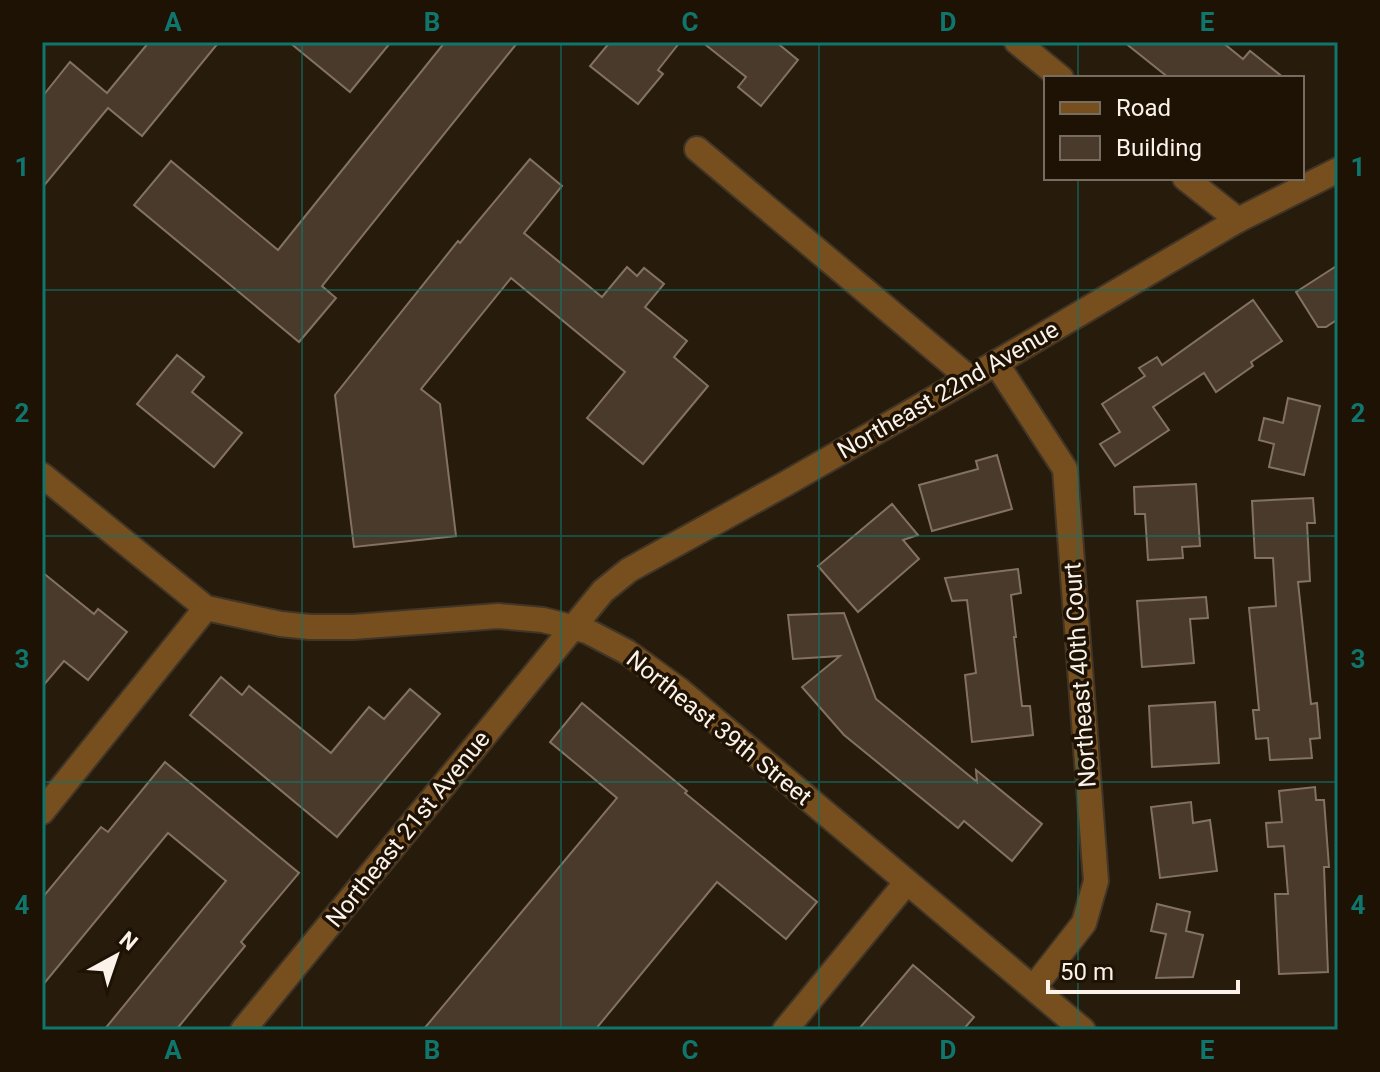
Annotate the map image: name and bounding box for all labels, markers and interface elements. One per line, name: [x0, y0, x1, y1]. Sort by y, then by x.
text: A: [164, 7, 182, 37]
text: B: [424, 7, 440, 37]
text: C: [681, 7, 699, 37]
text: D: [940, 7, 956, 37]
text: E: [1200, 7, 1215, 37]
legend: [1044, 76, 1304, 180]
text: Road: [1116, 94, 1171, 122]
text: Building: [1116, 134, 1202, 162]
text: 1: [15, 152, 29, 182]
text: 1: [1351, 152, 1365, 182]
street label: Northeast 22nd Avenue: [832, 315, 1064, 465]
text: 2: [15, 398, 29, 428]
text: 2: [1351, 398, 1365, 428]
street label: Northeast 40th Court: [1058, 561, 1102, 789]
text: 3: [15, 644, 29, 674]
text: 3: [1351, 644, 1365, 674]
street label: Northeast 39th Street: [621, 645, 817, 811]
street label: Northeast 21st Avenue: [320, 725, 496, 933]
text: 4: [15, 890, 30, 920]
text: 4: [1351, 890, 1366, 920]
north arrow: [76, 916, 156, 996]
text: N: [115, 926, 143, 956]
scale bar: [1048, 944, 1238, 994]
text: 50 m: [1060, 958, 1114, 986]
text: A: [164, 1035, 182, 1065]
text: B: [424, 1035, 440, 1065]
text: C: [681, 1035, 699, 1065]
text: D: [940, 1035, 956, 1065]
text: E: [1200, 1035, 1215, 1065]

